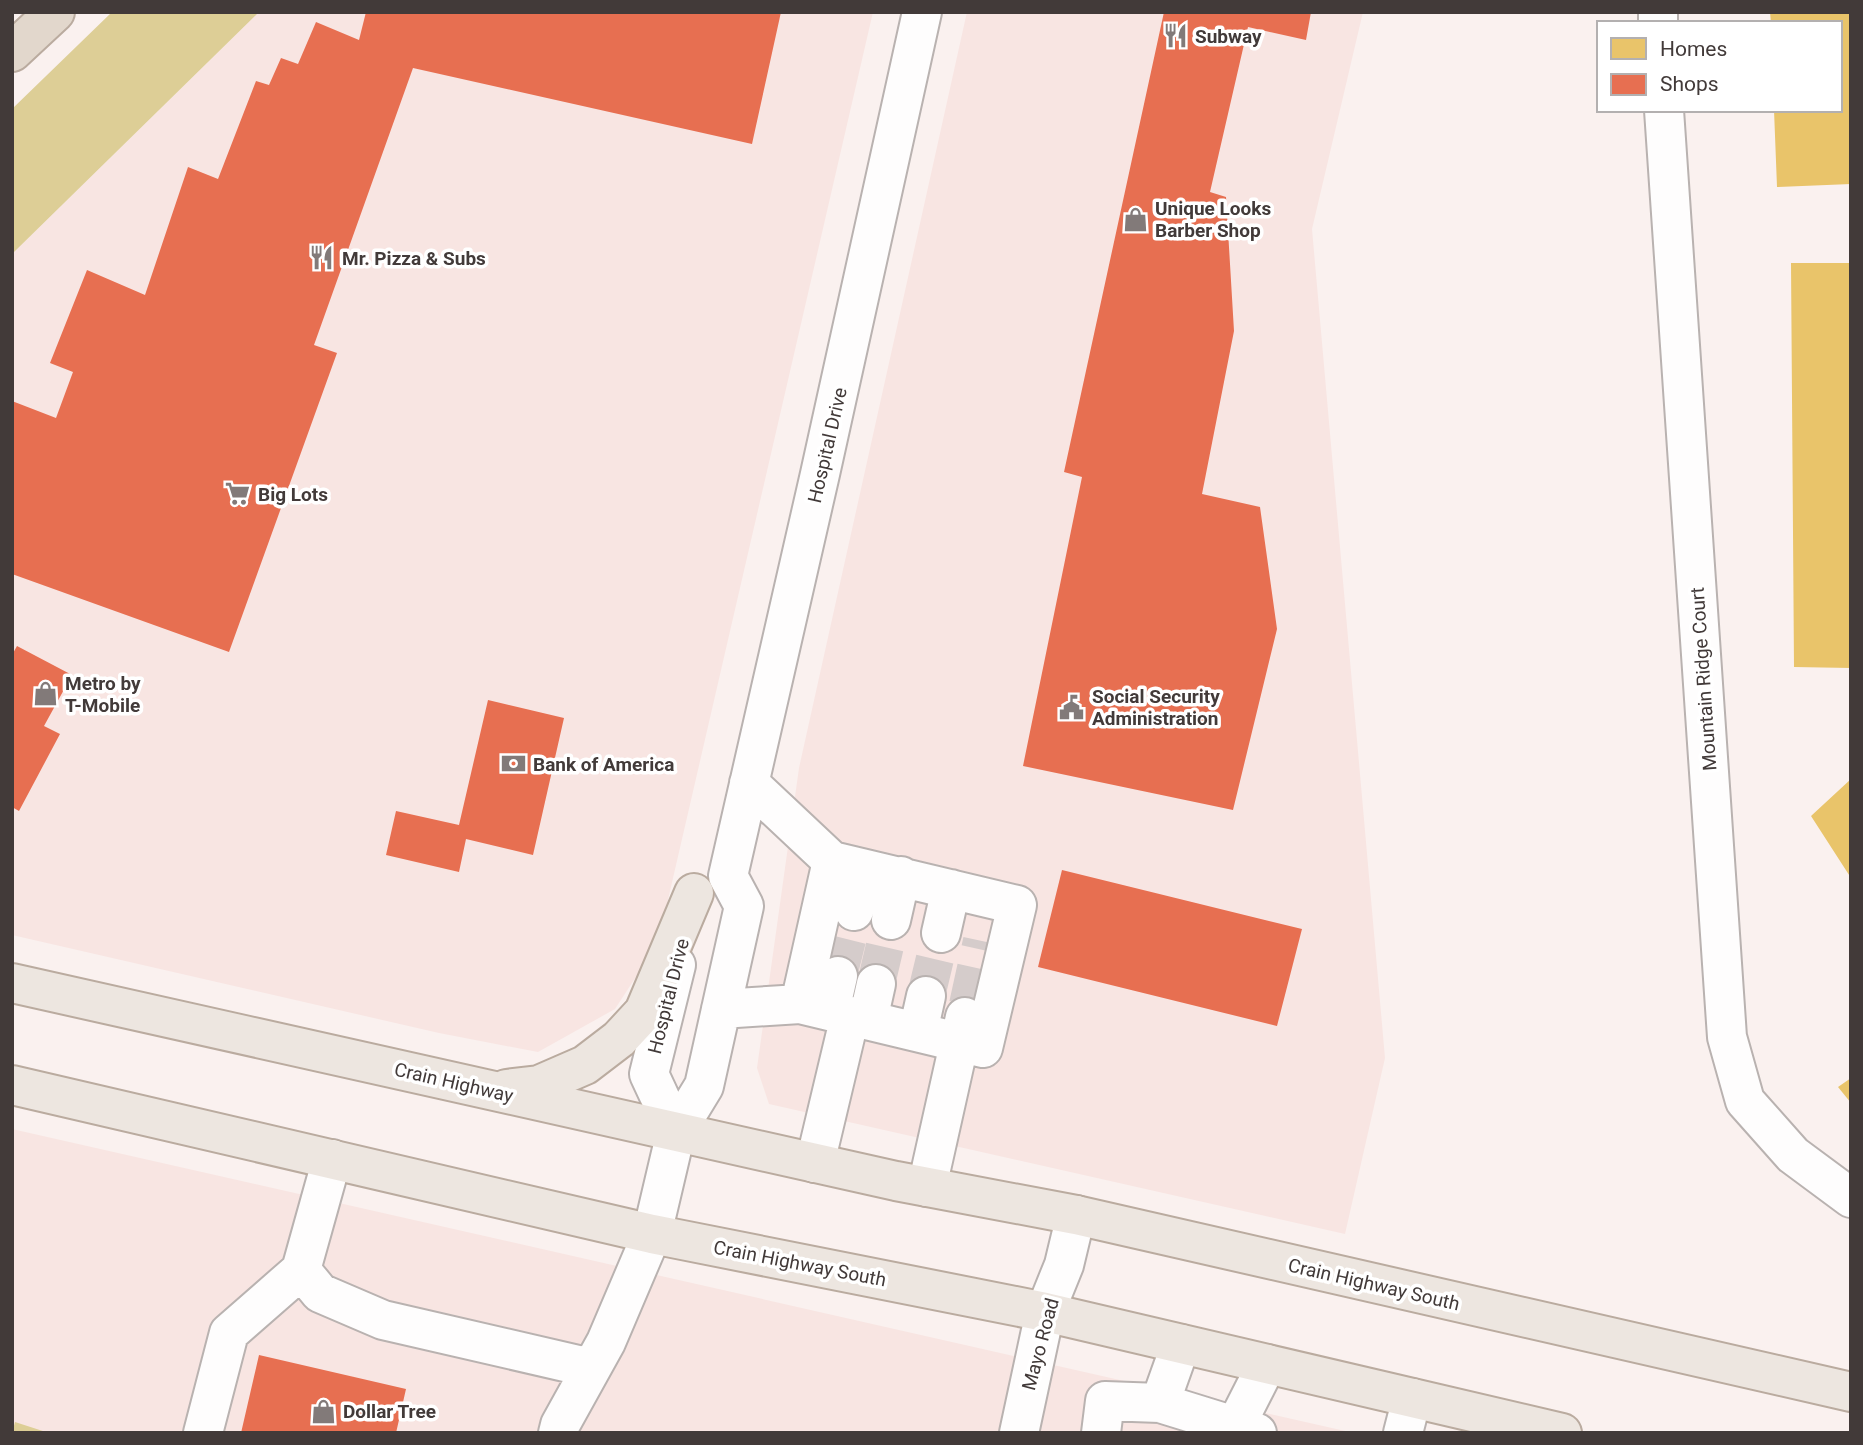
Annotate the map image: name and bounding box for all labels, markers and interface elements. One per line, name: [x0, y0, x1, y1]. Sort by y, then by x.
legend: [1597, 21, 1842, 112]
restaurant icon: Subway: [1161, 22, 1189, 50]
place label: Subway: [1195, 25, 1262, 48]
text: Homes: [1660, 37, 1727, 61]
text: Shops: [1660, 72, 1719, 96]
place label: Unique Looks Barber Shop: [1155, 197, 1271, 242]
shop icon: Unique Looks Barber Shop: [1121, 205, 1149, 233]
restaurant icon: Mr. Pizza & Subs: [308, 244, 336, 272]
place label: Mr. Pizza & Subs: [342, 247, 486, 270]
street label: Hospital Drive: [803, 385, 852, 505]
supermarket icon: Big Lots: [224, 480, 252, 508]
place label: Big Lots: [258, 483, 328, 506]
street label: Mountain Ridge Court: [1686, 586, 1721, 772]
place label: Metro by T-Mobile: [65, 672, 141, 717]
shop icon: Metro by T-Mobile: [31, 680, 59, 708]
place label: Social Security Administration: [1092, 685, 1220, 730]
public building icon: Social Security Administration: [1058, 693, 1086, 721]
bank icon: Bank of America: [499, 750, 527, 778]
place label: Bank of America: [533, 753, 674, 776]
street label: Hospital Drive: [643, 936, 694, 1056]
street label: Crain Highway: [392, 1058, 516, 1107]
street label: Crain Highway South: [712, 1235, 888, 1292]
street label: Crain Highway South: [1286, 1254, 1462, 1315]
street label: Mayo Road: [1017, 1295, 1064, 1393]
shop icon: Dollar Tree: [309, 1397, 337, 1425]
place label: Dollar Tree: [343, 1400, 436, 1423]

